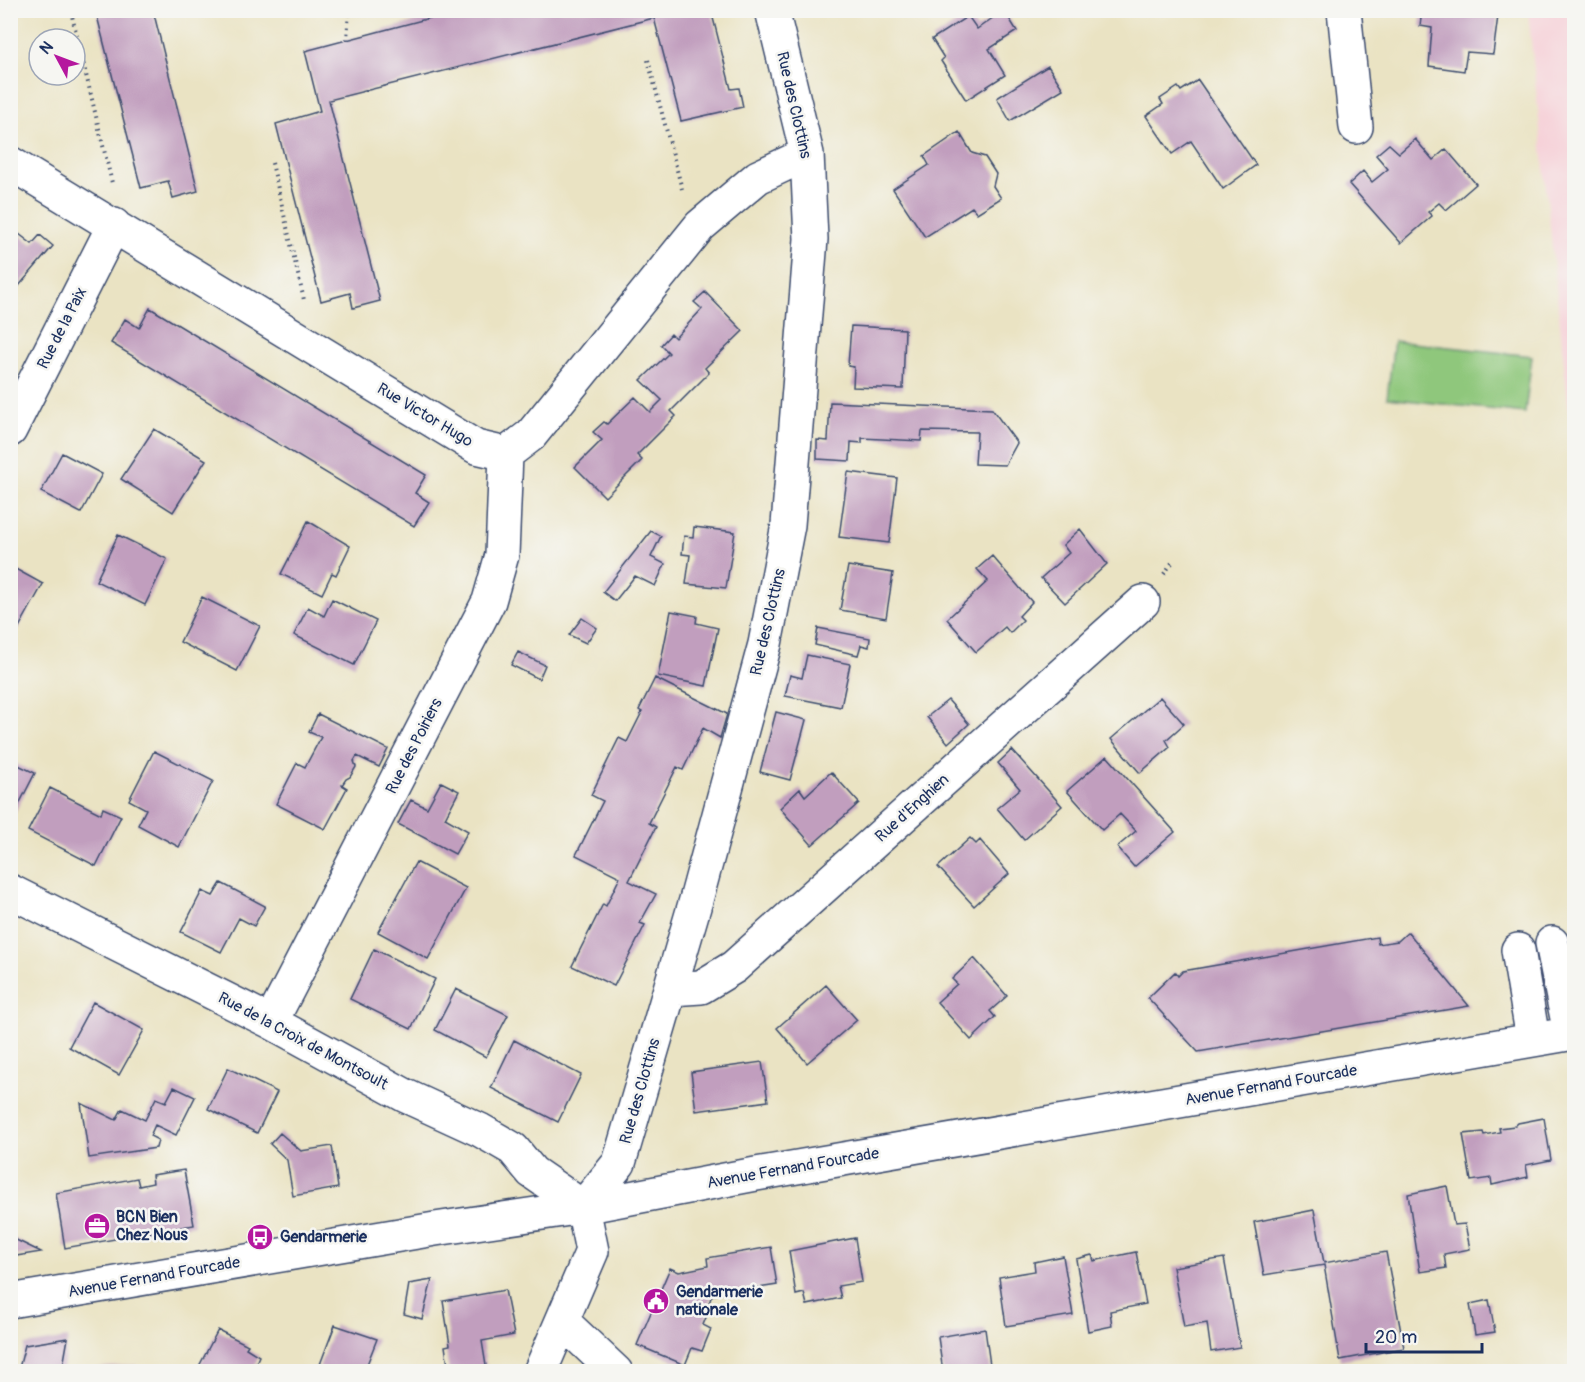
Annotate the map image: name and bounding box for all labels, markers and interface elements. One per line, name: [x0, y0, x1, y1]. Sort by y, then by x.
north arrow: [27, 27, 87, 87]
text: N: [35, 37, 58, 58]
street label: Rue des Clottins: [772, 50, 816, 160]
street label: Rue de la Paix: [33, 284, 91, 372]
street label: Rue Victor Hugo: [373, 379, 477, 452]
street label: Rue des Clottins: [746, 567, 790, 677]
street label: Rue des Poiriers: [381, 695, 447, 797]
street label: Rue d'Enghien: [871, 770, 953, 846]
street label: Rue de la Croix de Montsoult: [215, 988, 392, 1095]
street label: Rue des Clottins: [615, 1036, 665, 1146]
street label: Avenue Fernand Fourcade: [1183, 1060, 1359, 1110]
street label: Avenue Fernand Fourcade: [705, 1143, 881, 1193]
place label: BCN Bien Chez Nous: [116, 1207, 189, 1245]
office icon: BCN Bien Chez Nous: [82, 1211, 112, 1241]
bus stop icon: Gendarmerie: [245, 1222, 275, 1252]
place label: Gendarmerie: [280, 1227, 368, 1247]
street label: Avenue Fernand Fourcade: [66, 1252, 242, 1302]
place label: Gendarmerie nationale: [676, 1282, 764, 1320]
public building icon: Gendarmerie nationale: [641, 1286, 671, 1316]
scale bar: [1366, 1316, 1482, 1354]
text: 20 m: [1375, 1326, 1417, 1349]

